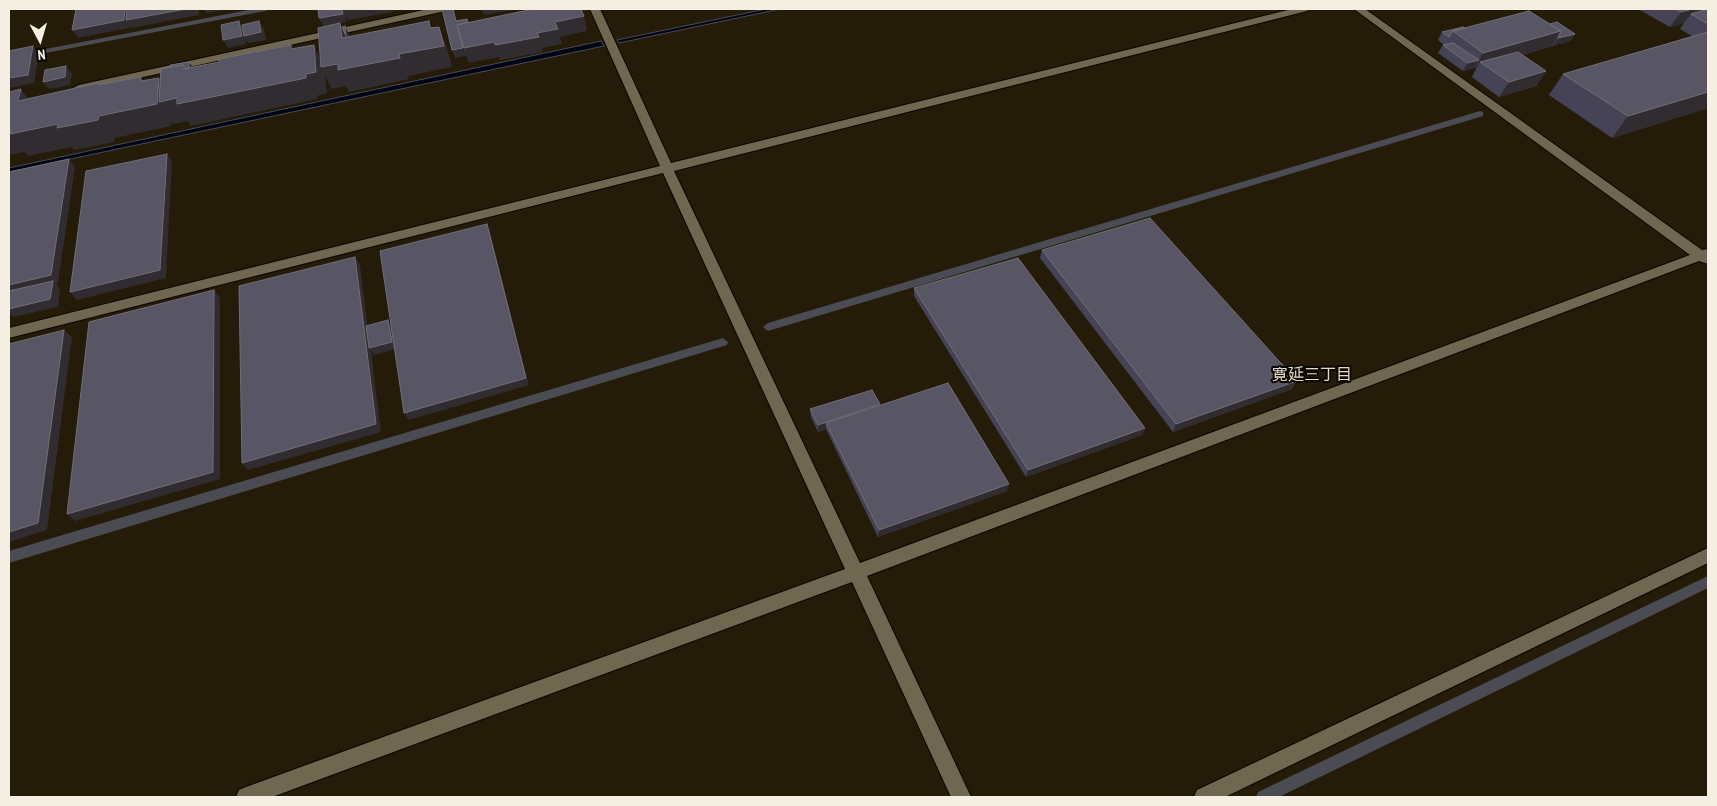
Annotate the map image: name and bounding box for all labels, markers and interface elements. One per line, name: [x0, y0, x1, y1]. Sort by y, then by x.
north arrow: [15, 15, 65, 65]
text: N: [37, 46, 46, 64]
district label: 寛延三丁目: [1272, 365, 1352, 385]

